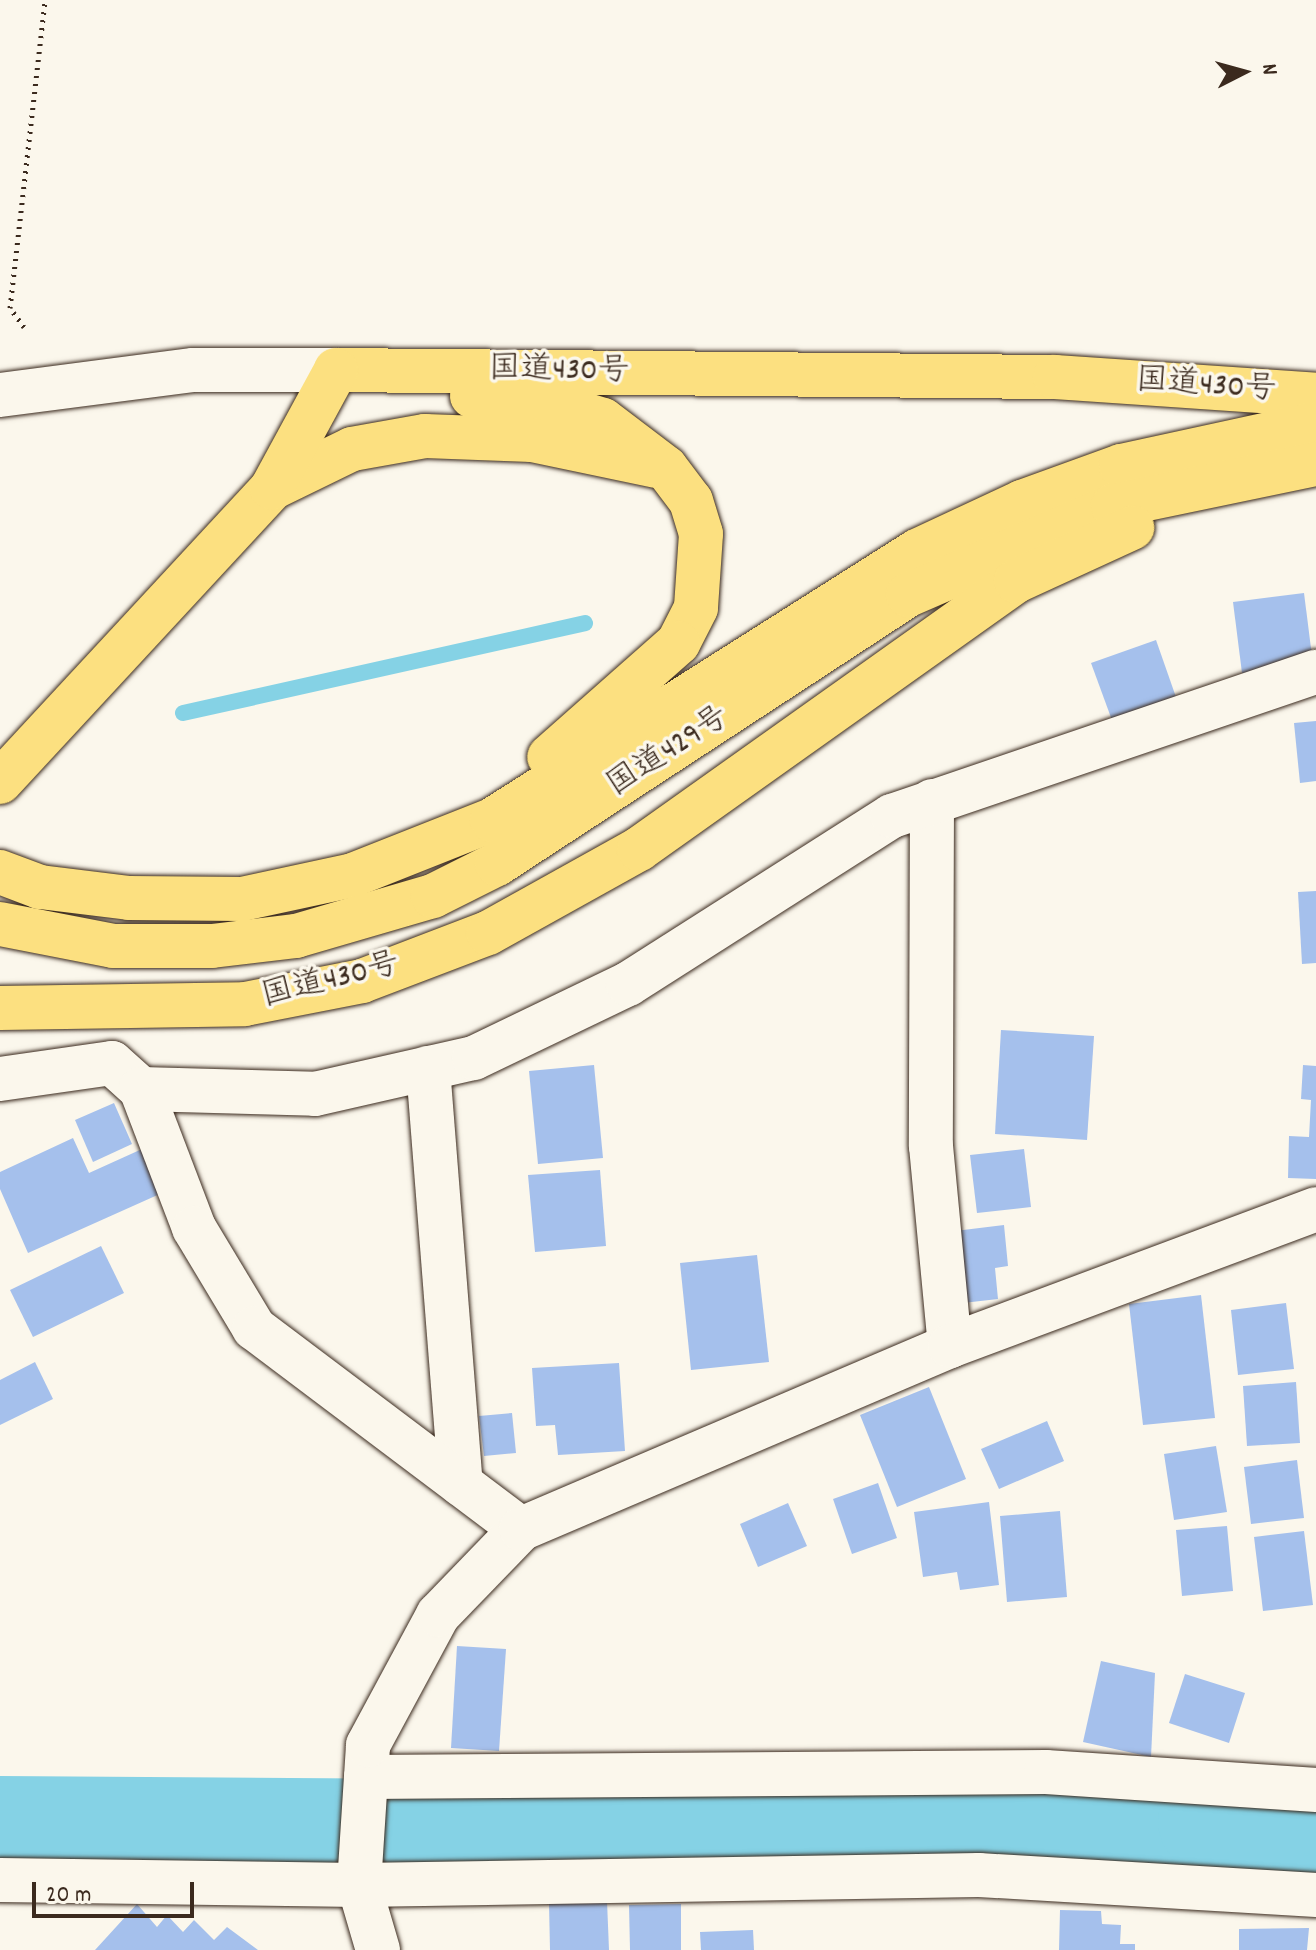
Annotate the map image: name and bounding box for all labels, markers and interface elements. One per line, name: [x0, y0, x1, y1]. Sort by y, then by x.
north arrow: [1204, 32, 1284, 112]
text: N: [1252, 62, 1284, 76]
street label: 国道430号: [488, 352, 630, 392]
street label: 国道430号: [1134, 363, 1278, 411]
street label: 国道429号: [601, 699, 737, 807]
street label: 国道430号: [258, 946, 404, 1018]
scale bar: [36, 1866, 198, 1916]
text: 20 m: [46, 1879, 92, 1913]

